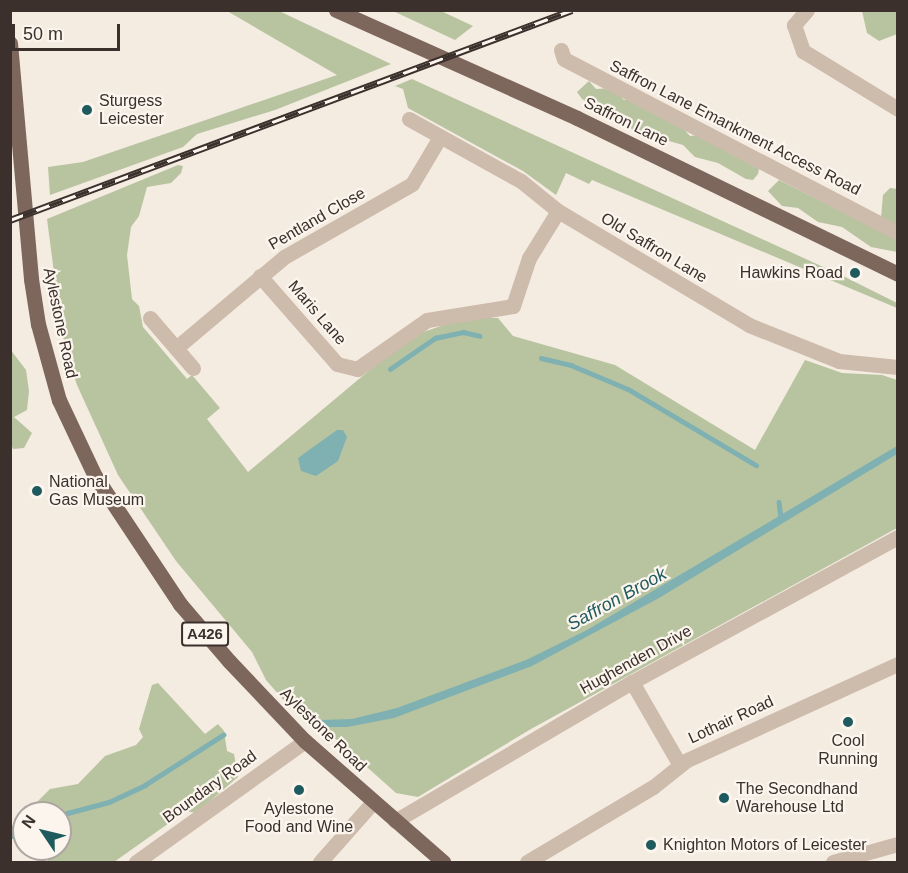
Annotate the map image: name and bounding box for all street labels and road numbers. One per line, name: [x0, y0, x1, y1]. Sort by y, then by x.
street label: Saffron Lane Emankment Access Road: [606, 56, 864, 200]
street label: Saffron Lane: [581, 93, 671, 151]
street label: Pentland Close: [265, 184, 369, 254]
street label: Old Saffron Lane: [597, 209, 711, 287]
street label: Aylestone Road: [39, 266, 81, 380]
street label: Maris Lane: [284, 277, 350, 349]
street label: Hughenden Drive: [577, 621, 695, 699]
road number: A426: [181, 622, 229, 646]
street label: Aylestone Road: [276, 684, 370, 776]
street label: Lothair Road: [685, 692, 777, 748]
street label: Boundary Road: [159, 747, 261, 827]

